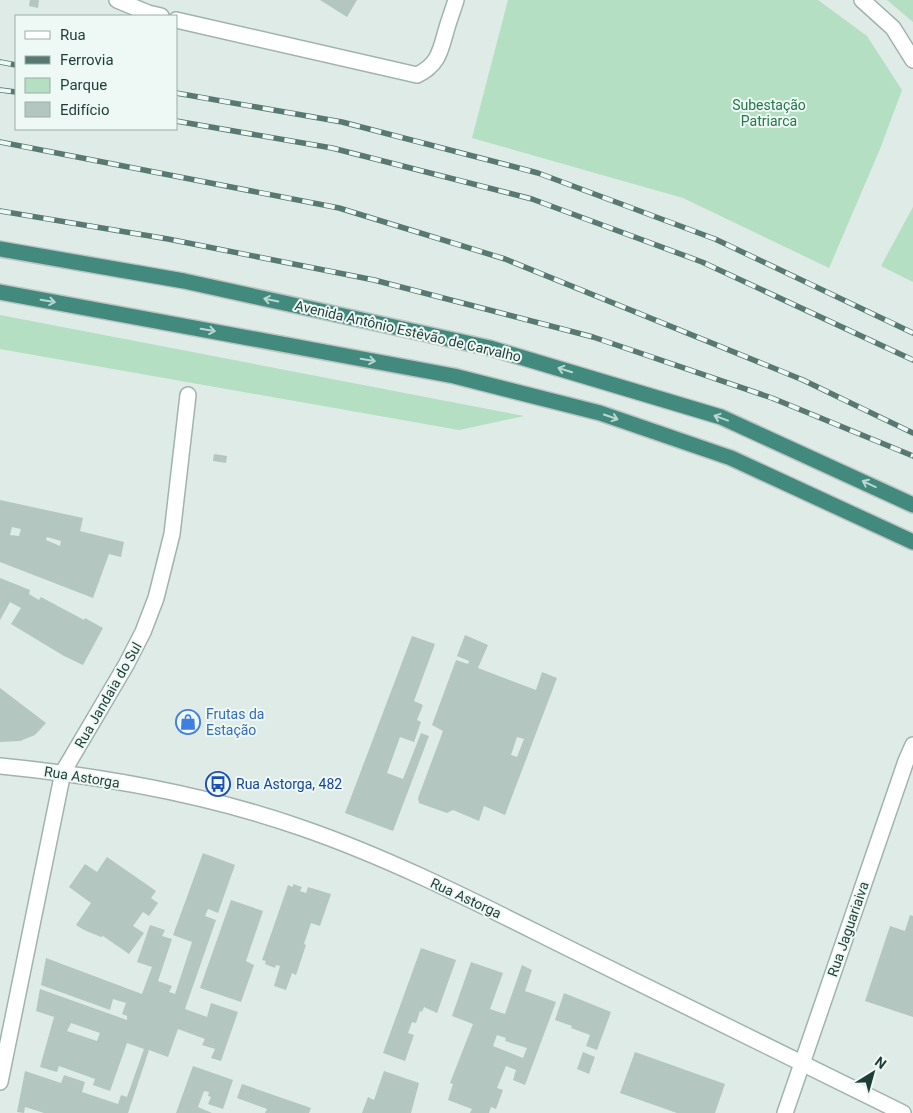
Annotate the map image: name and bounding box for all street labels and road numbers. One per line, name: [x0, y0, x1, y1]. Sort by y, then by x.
street label: Avenida Antônio Estêvão de Carvalho: [293, 297, 523, 365]
street label: Rua Jandaia do Sul: [71, 639, 145, 751]
street label: Rua Astorga: [43, 763, 121, 791]
street label: Rua Astorga: [428, 875, 504, 921]
street label: Rua Jaguariaiva: [824, 879, 872, 979]

